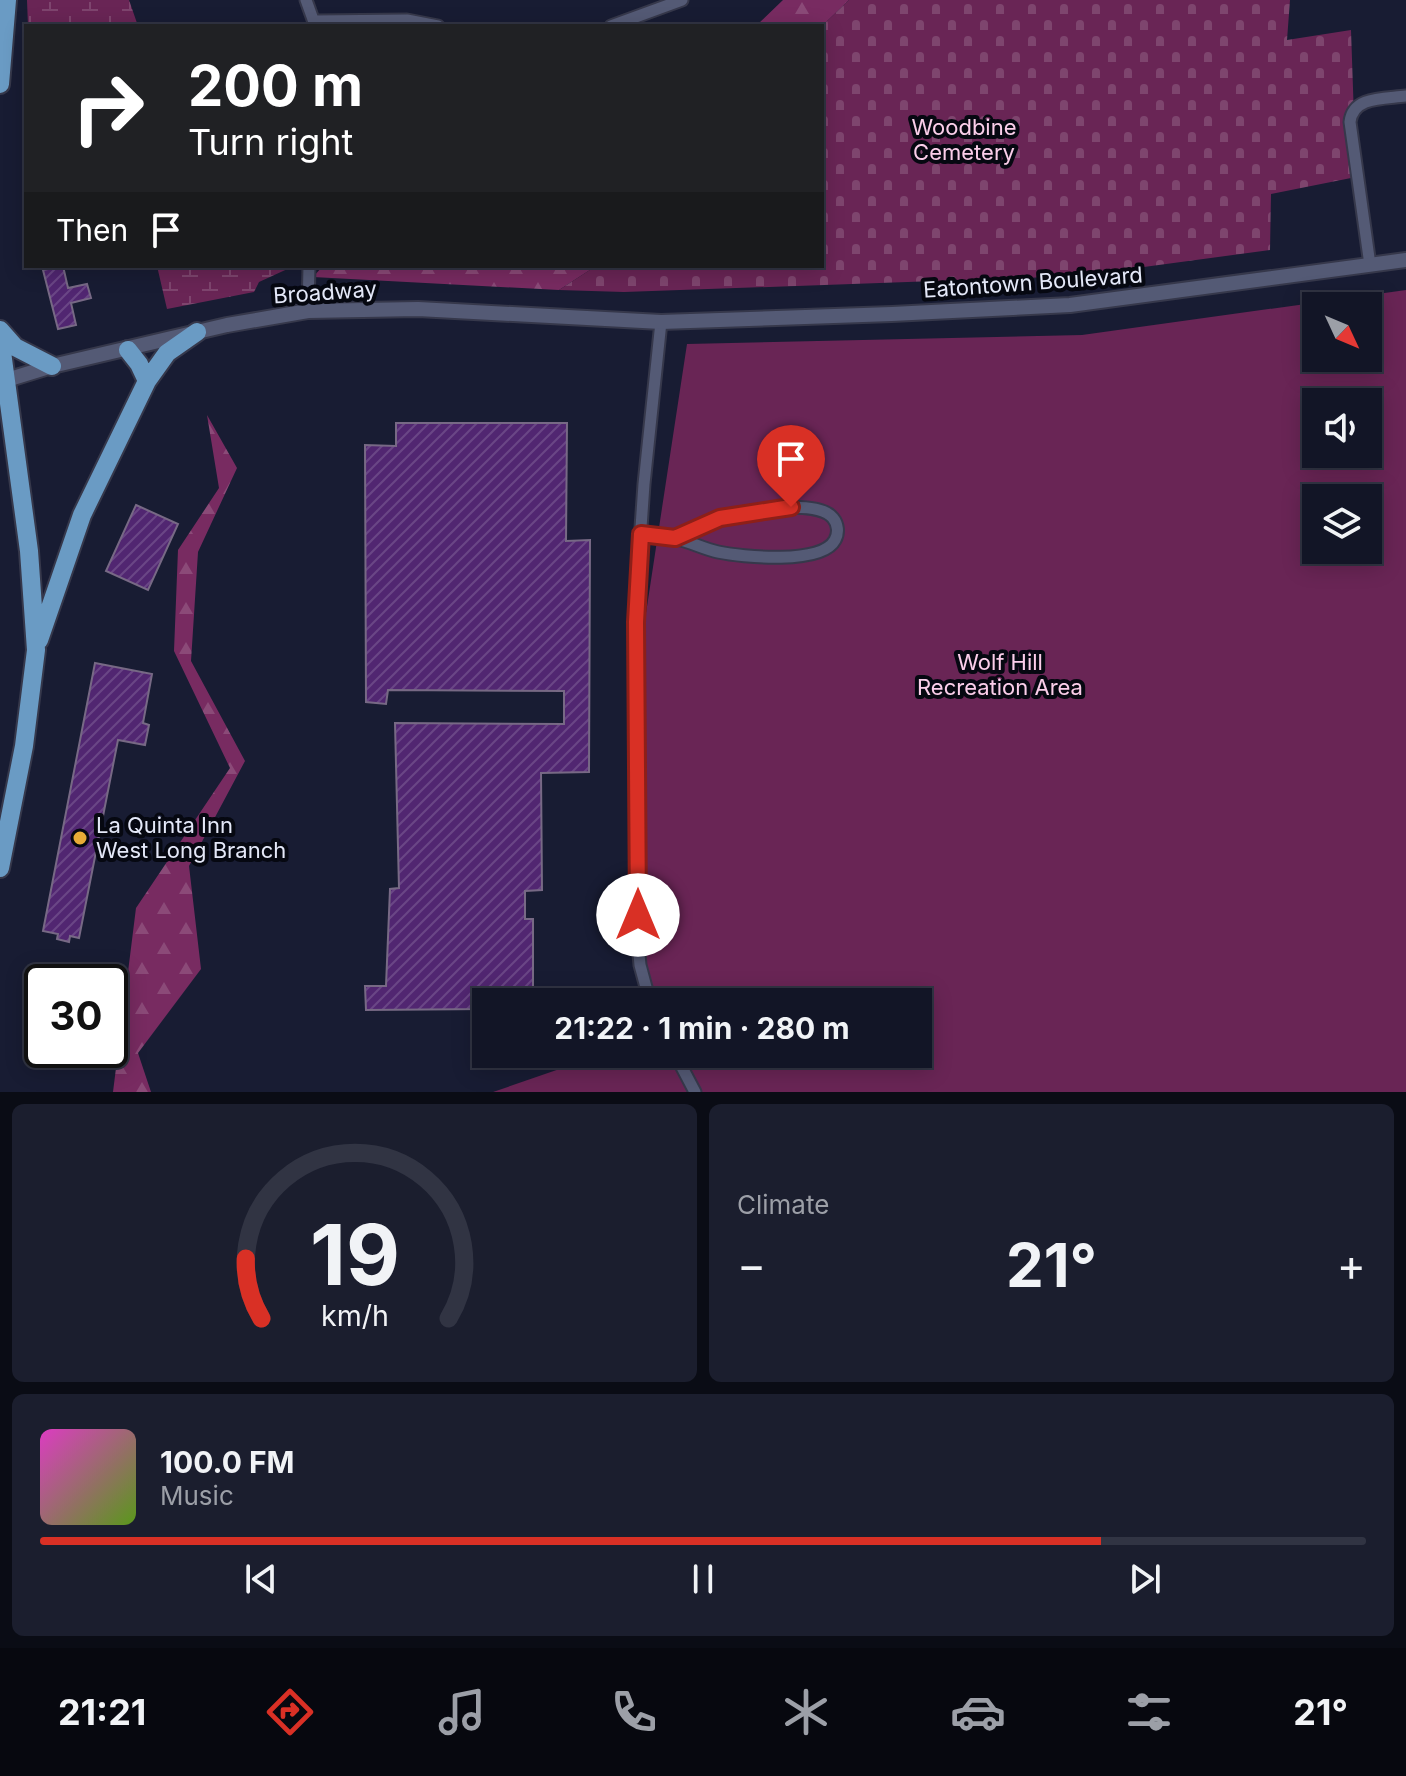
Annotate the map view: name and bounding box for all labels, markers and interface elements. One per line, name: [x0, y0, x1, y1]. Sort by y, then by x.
text: 200 m: [188, 52, 363, 120]
icon: right: [56, 56, 160, 160]
park label: Woodbine Cemetery: [911, 114, 1017, 165]
text: Turn right: [188, 120, 353, 164]
icon: arrive: [144, 208, 188, 252]
text: Then: [56, 212, 128, 248]
street label: Eatontown Boulevard: [922, 261, 1144, 303]
street label: Broadway: [272, 275, 378, 309]
north arrow: [1302, 292, 1382, 372]
map controls: [1302, 292, 1382, 564]
button: sound: [1302, 388, 1382, 468]
pin: [757, 425, 825, 507]
icon: arrive: [769, 437, 813, 481]
button: layers: [1302, 484, 1382, 564]
park label: Wolf Hill Recreation Area: [917, 649, 1083, 700]
place label: La Quinta Inn West Long Branch: [96, 812, 286, 863]
marker: La Quinta Inn West Long Branch: [71, 829, 89, 847]
position arrow: [596, 873, 680, 957]
speed limit sign: 30: [24, 964, 128, 1068]
text: 21:22 · 1 min · 280 m: [554, 1010, 850, 1046]
text: Climate: [737, 1189, 829, 1220]
text: 19: [310, 1204, 399, 1305]
text: 21°: [1006, 1229, 1097, 1301]
text: −: [737, 1238, 766, 1292]
text: +: [1337, 1238, 1366, 1292]
text: km/h: [321, 1298, 388, 1333]
text: 100.0 FM: [160, 1444, 295, 1480]
text: Music: [160, 1480, 234, 1511]
icon: previous: [239, 1557, 283, 1601]
icon: pause: [681, 1557, 725, 1601]
icon: next: [1123, 1557, 1167, 1601]
icon: directions: [262, 1684, 318, 1740]
icon: music: [434, 1684, 490, 1740]
icon: phone: [606, 1684, 662, 1740]
icon: climate: [778, 1684, 834, 1740]
icon: car: [950, 1684, 1006, 1740]
icon: filters: [1121, 1684, 1177, 1740]
text: 21:21: [58, 1690, 146, 1734]
text: 21°: [1293, 1690, 1348, 1734]

